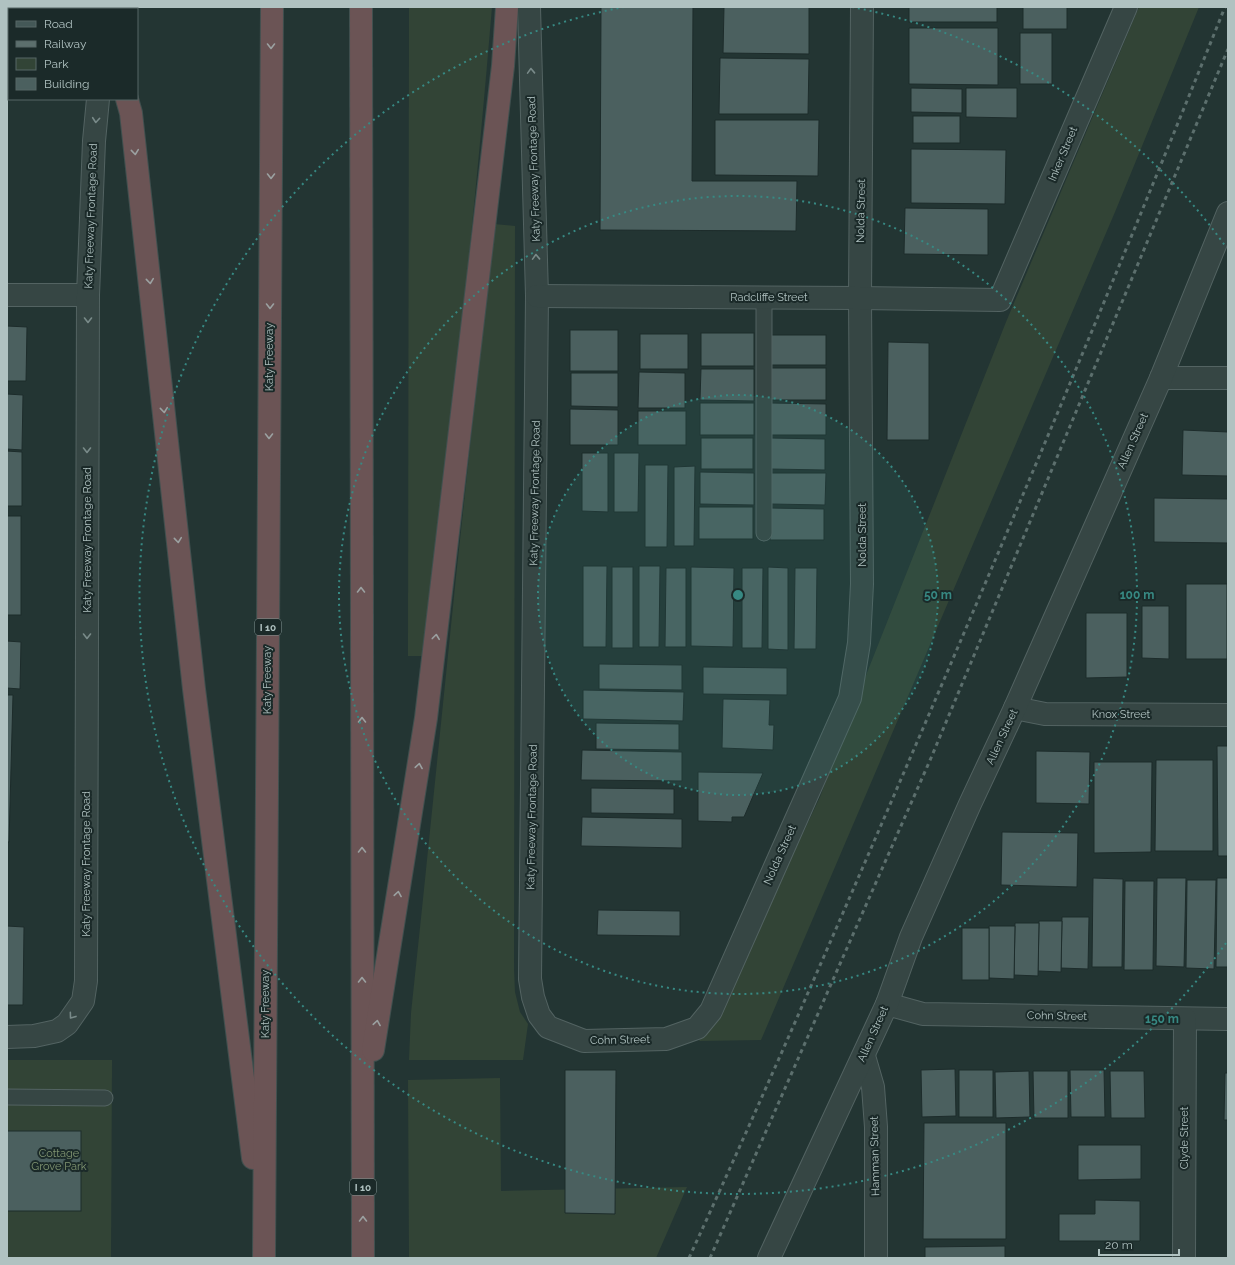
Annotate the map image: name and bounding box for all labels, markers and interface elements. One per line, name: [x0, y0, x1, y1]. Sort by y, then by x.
legend: [8, 8, 138, 100]
text: Road: [44, 17, 73, 31]
text: Railway: [44, 37, 87, 51]
one-way arrow: [267, 43, 275, 49]
text: Park: [44, 57, 69, 71]
one-way arrow: [527, 68, 535, 74]
text: Building: [44, 77, 90, 91]
street label: Katy Freeway Frontage Road: [525, 96, 543, 242]
one-way arrow: [91, 117, 100, 123]
street label: Inker Street: [1046, 124, 1080, 183]
street label: Katy Freeway Frontage Road: [82, 143, 100, 289]
one-way arrow: [131, 149, 140, 155]
one-way arrow: [267, 173, 275, 179]
street label: Nolda Street: [854, 179, 868, 243]
one-way arrow: [532, 254, 540, 260]
one-way arrow: [145, 278, 154, 284]
street label: Radcliffe Street: [730, 291, 808, 304]
one-way arrow: [266, 303, 274, 309]
one-way arrow: [84, 317, 92, 323]
street label: Katy Freeway: [263, 323, 276, 391]
one-way arrow: [159, 407, 168, 413]
street label: Allen Street: [1115, 411, 1151, 471]
street label: Katy Freeway Frontage Road: [527, 420, 543, 566]
one-way arrow: [265, 433, 273, 439]
one-way arrow: [83, 447, 91, 453]
street label: Katy Freeway Frontage Road: [81, 467, 94, 613]
street label: Nolda Street: [856, 503, 869, 567]
one-way arrow: [173, 536, 182, 543]
one-way arrow: [357, 587, 366, 593]
centre of rings: [731, 588, 745, 602]
text: 50 m: [924, 588, 952, 602]
text: 100 m: [1120, 588, 1154, 602]
road number: I 10: [255, 619, 281, 635]
one-way arrow: [83, 633, 91, 639]
one-way arrow: [431, 634, 440, 640]
street label: Katy Freeway: [261, 646, 274, 714]
street label: Allen Street: [984, 707, 1021, 767]
street label: Knox Street: [1092, 708, 1151, 721]
one-way arrow: [358, 717, 366, 723]
street label: Katy Freeway Frontage Road: [524, 744, 540, 890]
one-way arrow: [414, 763, 422, 769]
street label: Katy Freeway Frontage Road: [80, 791, 93, 937]
street label: Nolda Street: [761, 823, 799, 887]
one-way arrow: [358, 847, 366, 853]
one-way arrow: [393, 891, 402, 898]
street label: Katy Freeway: [259, 970, 272, 1038]
one-way arrow: [358, 977, 366, 983]
street label: Allen Street: [855, 1004, 891, 1064]
street label: Cohn Street: [1027, 1009, 1088, 1023]
one-way arrow: [69, 1012, 77, 1019]
text: 150 m: [1145, 1012, 1179, 1026]
one-way arrow: [372, 1020, 381, 1026]
street label: Cohn Street: [590, 1033, 651, 1047]
street label: Clyde Street: [1178, 1106, 1191, 1169]
street label: Hamman Street: [868, 1116, 882, 1196]
park label: Cottage Grove Park: [31, 1147, 87, 1173]
road number: I 10: [350, 1179, 376, 1195]
one-way arrow: [359, 1216, 367, 1222]
scale bar: [1099, 1231, 1179, 1257]
text: 20 m: [1105, 1238, 1133, 1252]

